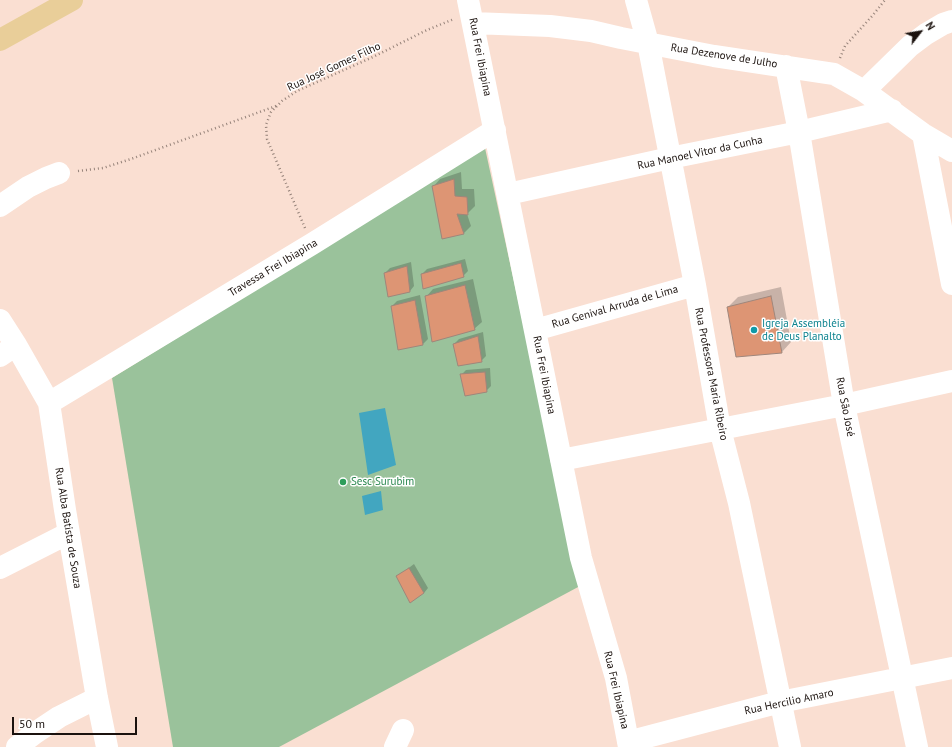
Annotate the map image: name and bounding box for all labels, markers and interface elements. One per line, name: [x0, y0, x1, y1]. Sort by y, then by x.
north arrow: [900, 12, 940, 52]
street label: Rua Frei Ibiapina: [466, 17, 494, 97]
text: N: [922, 19, 938, 33]
street label: Rua José Gomes Filho: [285, 40, 383, 94]
street label: Rua Dezenove de Julho: [670, 41, 778, 71]
street label: Rua Manoel Vitor da Cunha: [636, 133, 764, 173]
street label: Travessa Frei Ibiapina: [226, 236, 320, 300]
street label: Rua Genival Arruda de Lima: [550, 283, 680, 331]
street label: Rua Professora Maria Ribeiro: [692, 306, 730, 442]
place label: Igreja Assembléia de Deus Planalto: [762, 317, 845, 343]
marker: Igreja Assembléia de Deus Planalto: [749, 325, 759, 335]
street label: Rua Frei Ibiapina: [530, 335, 558, 415]
street label: Rua São José: [833, 376, 857, 438]
street label: Rua Alba Batista de Souza: [52, 466, 84, 590]
place label: Sesc Surubim: [351, 475, 414, 489]
marker: Sesc Surubim: [338, 477, 348, 487]
street label: Rua Frei Ibiapina: [601, 650, 631, 730]
street label: Rua Hercilio Amaro: [743, 686, 835, 718]
scale bar: [14, 709, 139, 735]
text: 50 m: [19, 716, 45, 731]

